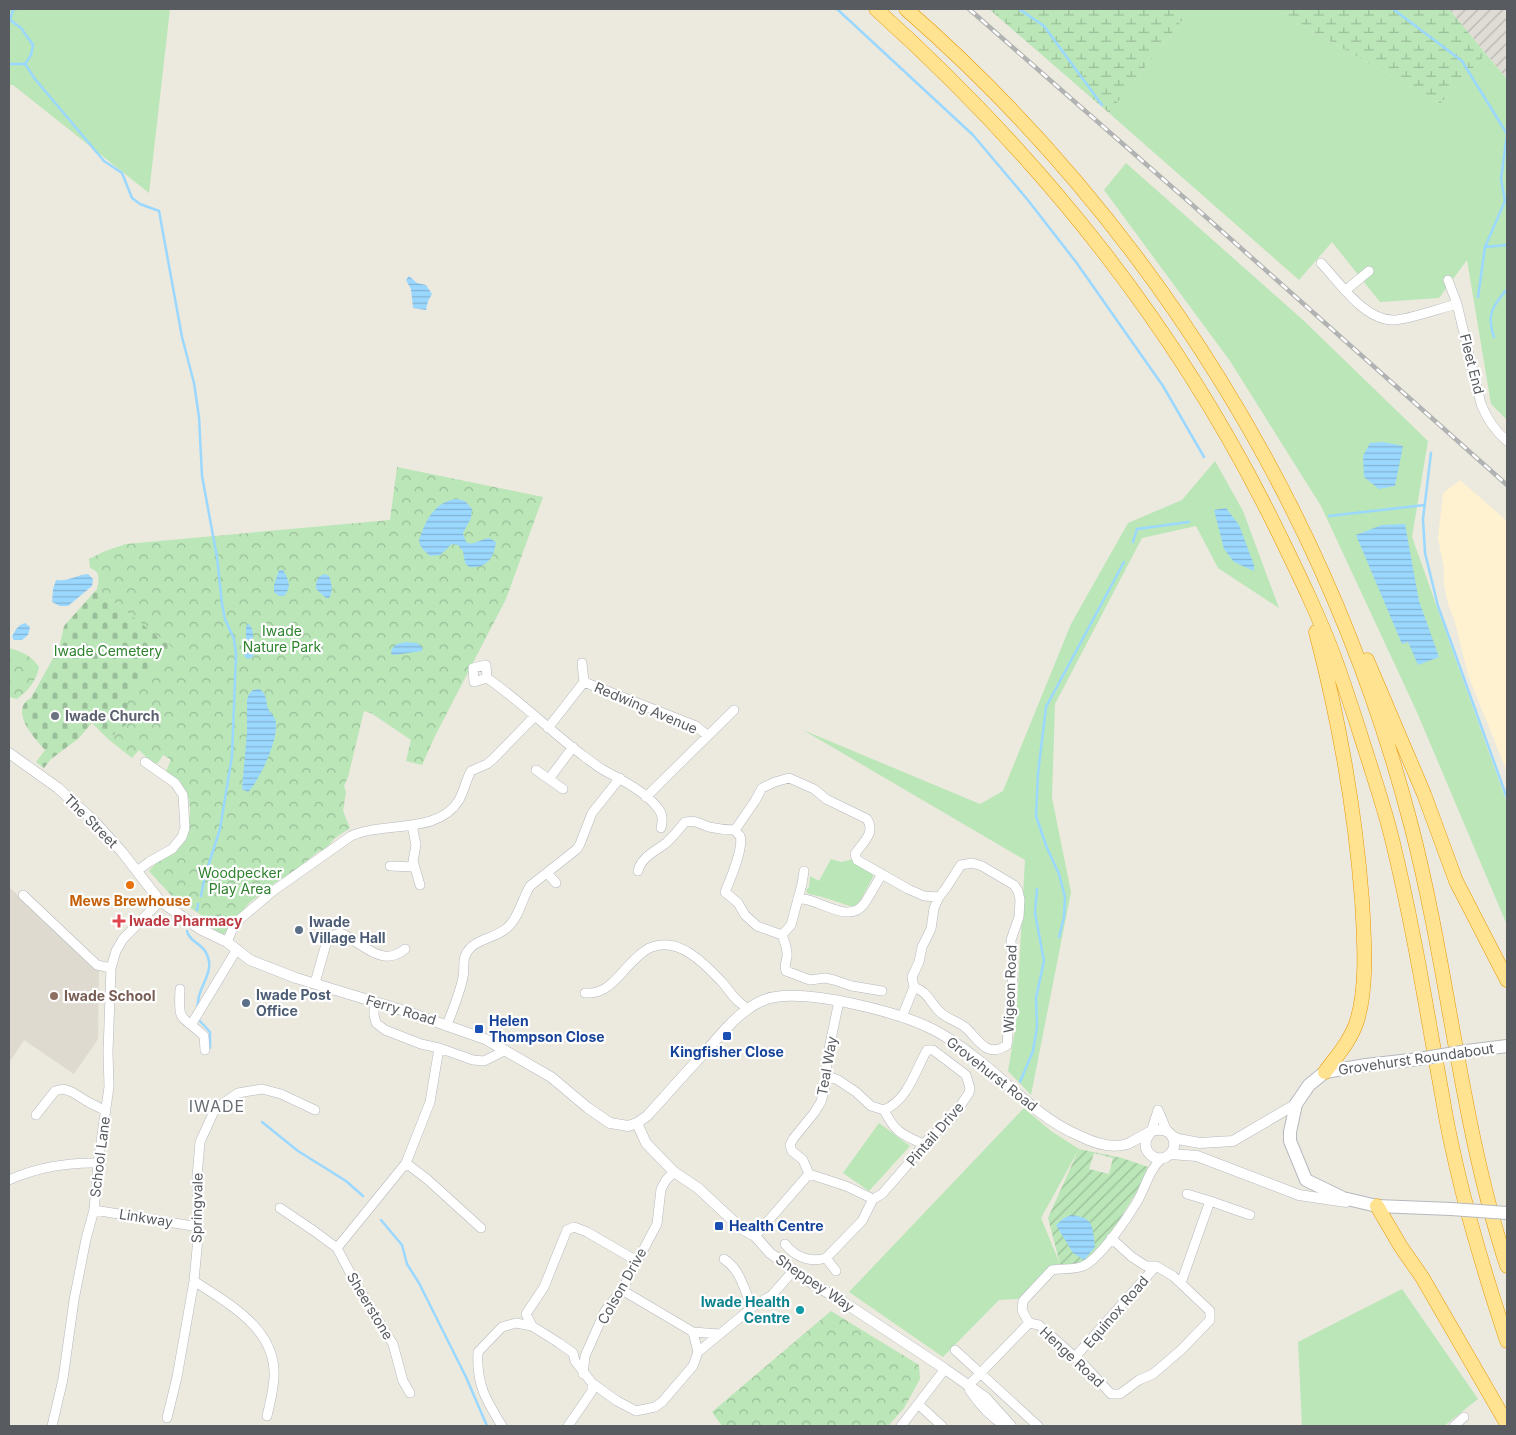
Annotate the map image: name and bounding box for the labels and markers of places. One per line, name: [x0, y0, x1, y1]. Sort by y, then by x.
place label: Iwade Church: [65, 707, 160, 724]
marker: Iwade Church: [49, 710, 61, 722]
marker: Mews Brewhouse: [124, 879, 136, 891]
place label: Mews Brewhouse: [69, 892, 191, 909]
place label: Iwade Pharmacy: [129, 912, 243, 929]
place label: Iwade Village Hall: [309, 913, 386, 946]
marker: Iwade Pharmacy: [113, 915, 125, 927]
marker: Iwade Village Hall: [293, 924, 305, 936]
place label: Iwade Post Office: [256, 986, 331, 1019]
place label: Iwade School: [64, 987, 156, 1004]
marker: Iwade School: [48, 990, 60, 1002]
marker: Iwade Post Office: [240, 997, 252, 1009]
place label: Helen Thompson Close: [489, 1012, 605, 1045]
marker: Helen Thompson Close: [473, 1023, 485, 1035]
marker: Kingfisher Close: [721, 1030, 733, 1042]
place label: Kingfisher Close: [670, 1043, 784, 1060]
place label: Health Centre: [729, 1217, 824, 1234]
marker: Health Centre: [713, 1220, 725, 1232]
place label: Iwade Health Centre: [701, 1293, 790, 1326]
marker: Iwade Health Centre: [794, 1304, 806, 1316]

